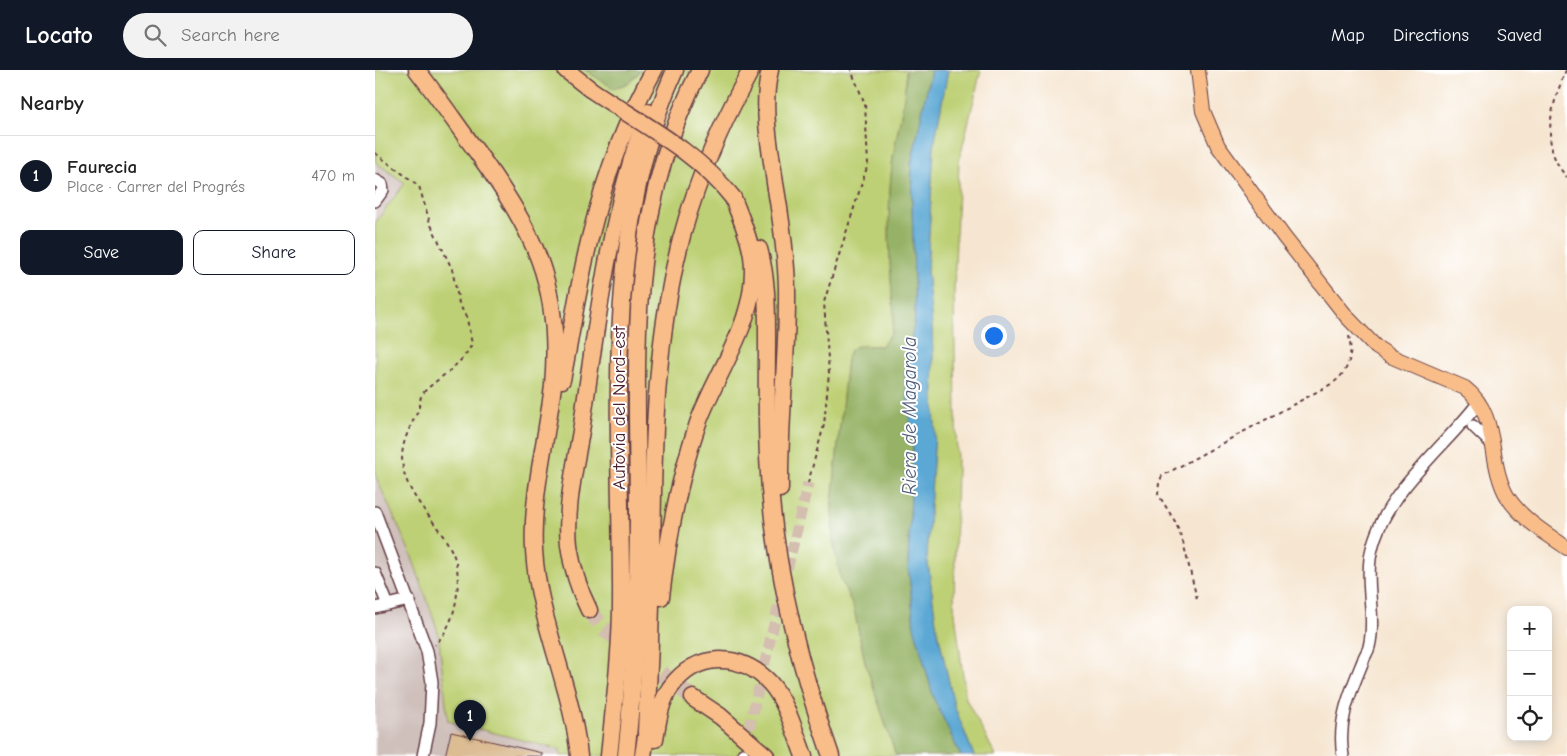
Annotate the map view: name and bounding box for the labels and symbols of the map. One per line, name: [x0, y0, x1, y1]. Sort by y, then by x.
your location: [981, 323, 1007, 349]
street label: Autovia del Nord-est: [608, 325, 630, 490]
water label: Riera de Magarola: [898, 337, 921, 495]
pin: 1: [454, 700, 486, 741]

